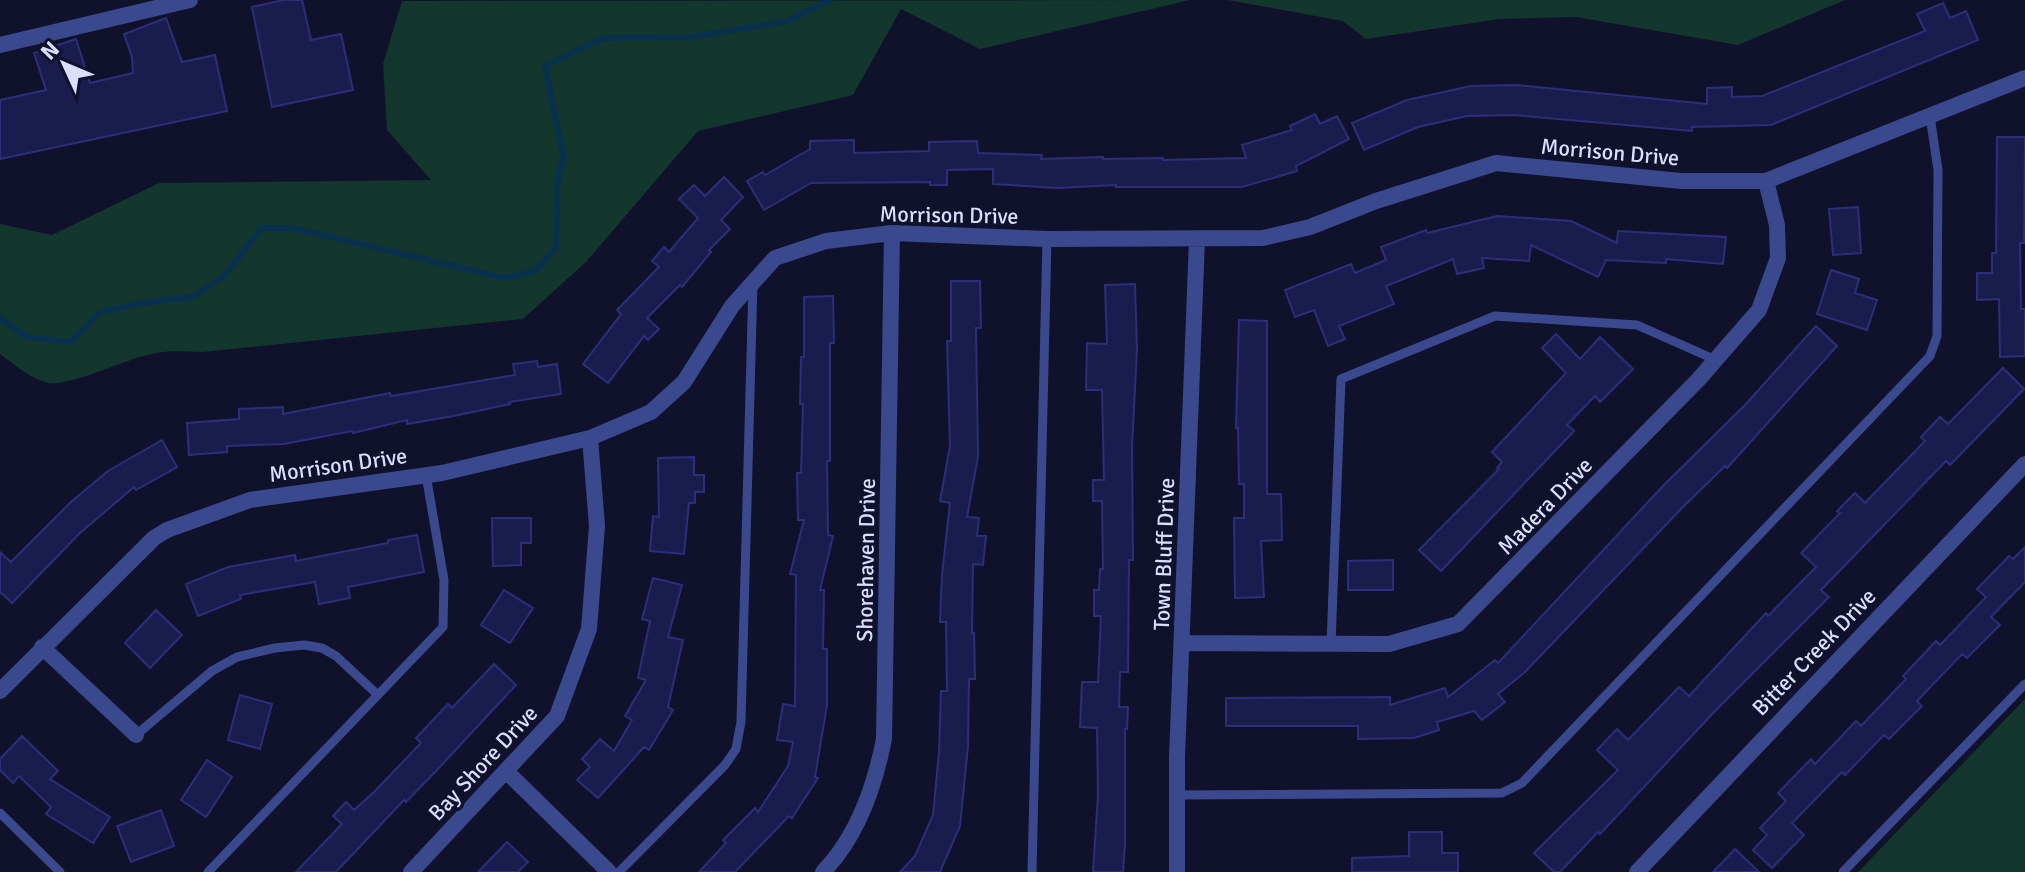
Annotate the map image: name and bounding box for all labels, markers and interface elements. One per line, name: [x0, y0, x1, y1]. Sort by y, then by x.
north arrow: [24, 24, 104, 104]
text: N: [35, 36, 65, 65]
street label: Morrison Drive: [1540, 133, 1680, 171]
street label: Morrison Drive: [879, 200, 1019, 230]
street label: Morrison Drive: [267, 442, 409, 488]
street label: Madera Drive: [1492, 452, 1598, 560]
street label: Town Bluff Drive: [1148, 477, 1180, 631]
street label: Shorehaven Drive: [851, 478, 881, 642]
street label: Bitter Creek Drive: [1746, 583, 1882, 721]
street label: Bay Shore Drive: [423, 700, 543, 826]

